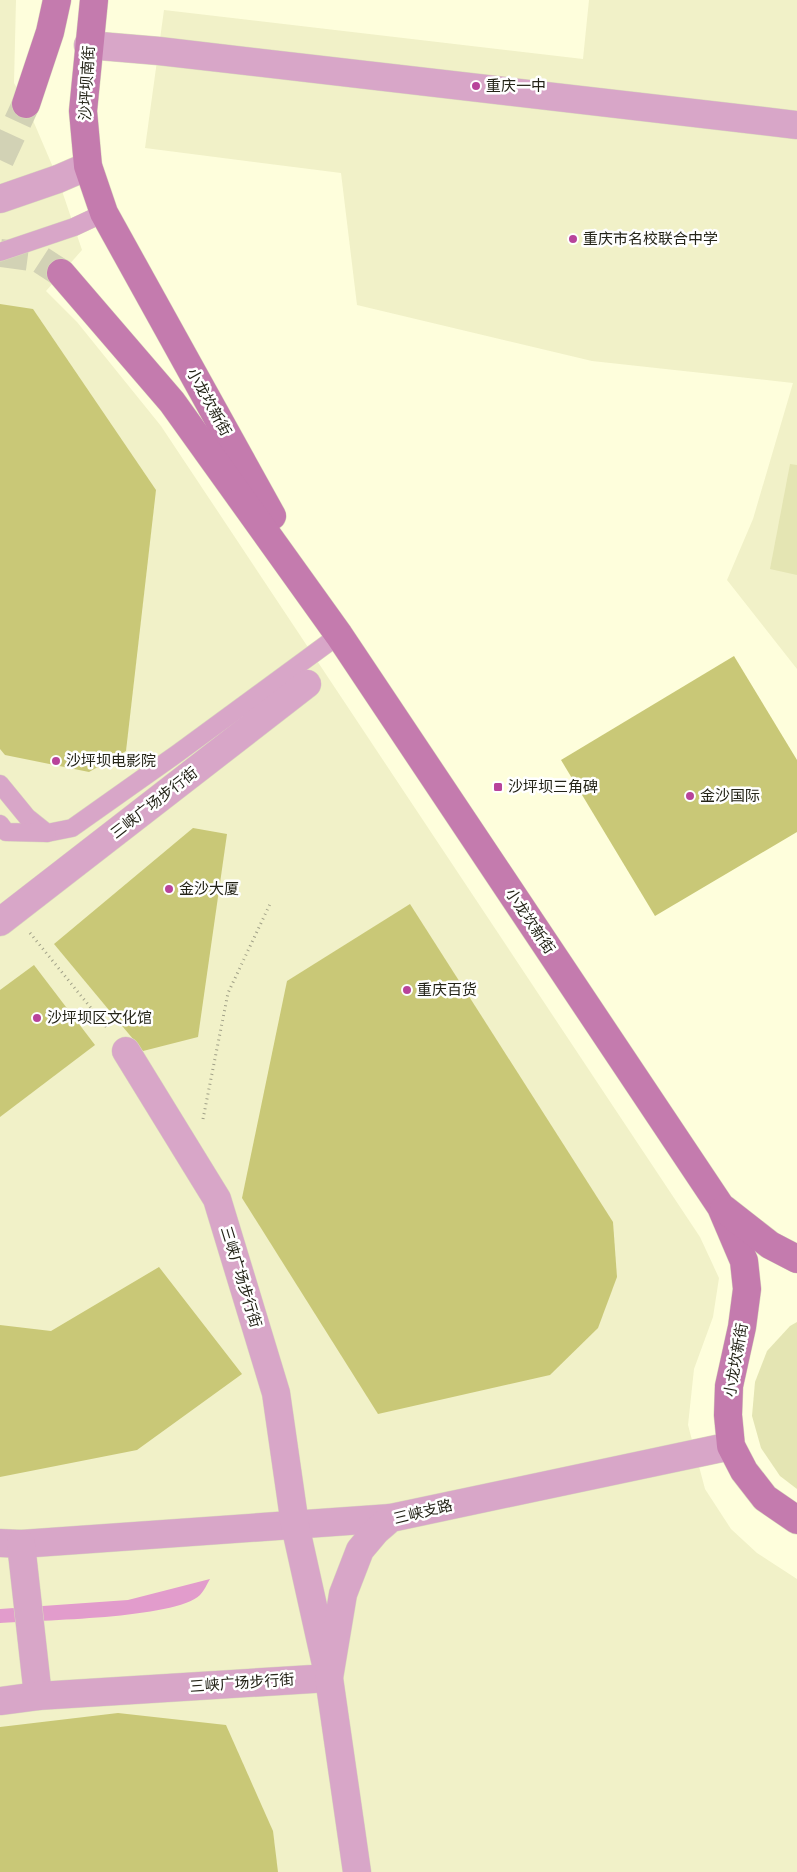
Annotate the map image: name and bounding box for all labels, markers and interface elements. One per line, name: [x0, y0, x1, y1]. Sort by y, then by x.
street label: 沙坪坝南街: [76, 45, 98, 121]
place label: 重庆一中: [486, 77, 546, 95]
marker: 重庆一中: [470, 80, 482, 92]
place label: 重庆市名校联合中学: [583, 230, 718, 248]
marker: 重庆市名校联合中学: [567, 233, 579, 245]
street label: 小龙坎新街: [183, 365, 235, 439]
place label: 沙坪坝电影院: [66, 752, 156, 770]
marker: 沙坪坝电影院: [50, 755, 62, 767]
street label: 三峡广场步行街: [107, 764, 201, 842]
place label: 沙坪坝三角碑: [508, 778, 598, 796]
marker: 沙坪坝三角碑: [492, 781, 504, 793]
place label: 金沙国际: [700, 787, 760, 805]
marker: 金沙国际: [684, 790, 696, 802]
place label: 金沙大厦: [179, 880, 239, 898]
marker: 金沙大厦: [163, 883, 175, 895]
street label: 小龙坎新街: [502, 885, 558, 957]
place label: 重庆百货: [417, 981, 477, 999]
marker: 重庆百货: [401, 984, 413, 996]
place label: 沙坪坝区文化馆: [47, 1009, 152, 1027]
marker: 沙坪坝区文化馆: [31, 1012, 43, 1024]
street label: 三峡广场步行街: [217, 1224, 265, 1330]
street label: 小龙坎新街: [721, 1321, 751, 1399]
street label: 三峡支路: [392, 1496, 454, 1528]
street label: 三峡广场步行街: [189, 1670, 295, 1696]

